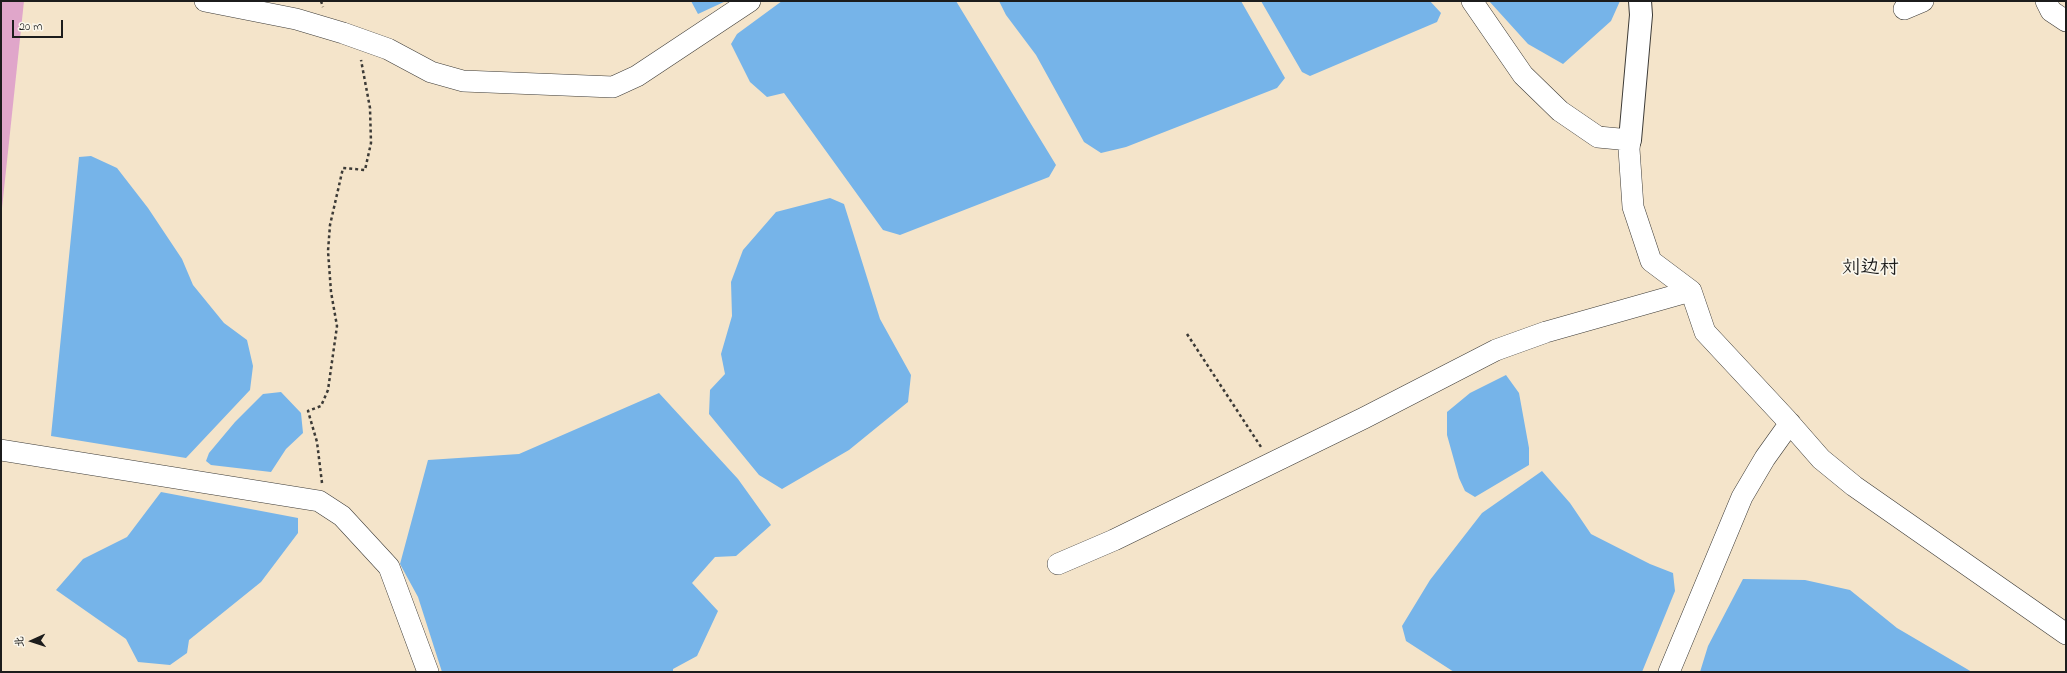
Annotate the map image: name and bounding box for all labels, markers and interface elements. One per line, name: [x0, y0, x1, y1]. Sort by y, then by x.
scale bar: [14, 12, 65, 38]
text: 20 m: [19, 18, 42, 36]
district label: 刘边村: [1842, 259, 1898, 281]
north arrow: [12, 621, 52, 661]
text: 北: [12, 636, 28, 648]

